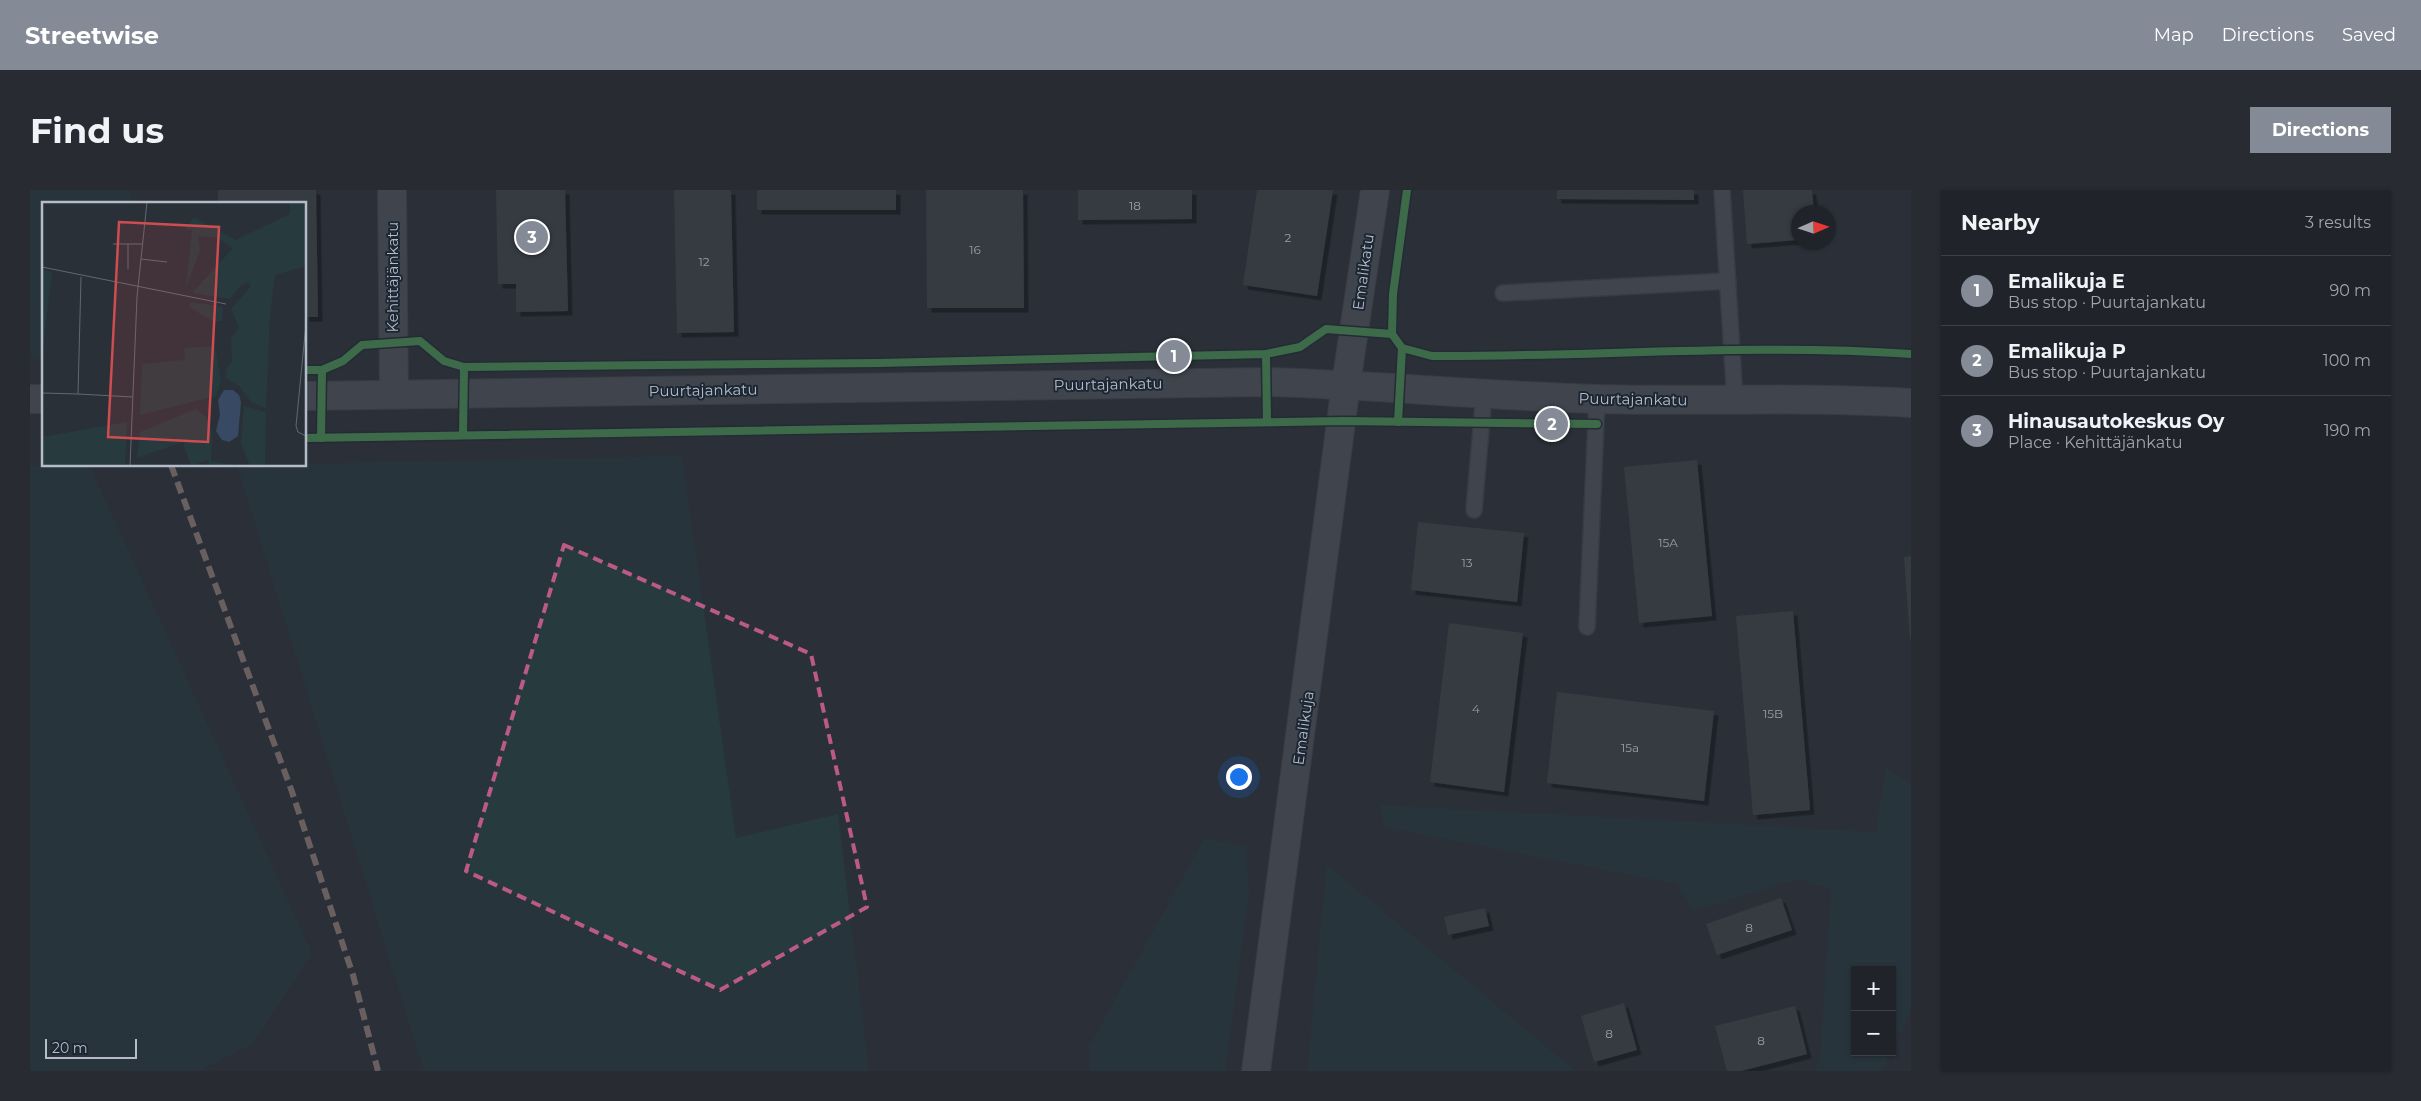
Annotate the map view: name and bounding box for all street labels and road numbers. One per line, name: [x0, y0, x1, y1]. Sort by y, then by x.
street label: Kehittäjänkatu: [383, 222, 402, 332]
street label: Emalikatu: [1348, 233, 1378, 311]
street label: Puurtajankatu: [1053, 374, 1163, 394]
street label: Puurtajankatu: [648, 380, 758, 400]
street label: Puurtajankatu: [1578, 389, 1688, 409]
street label: Emalikuja: [1288, 690, 1318, 766]

